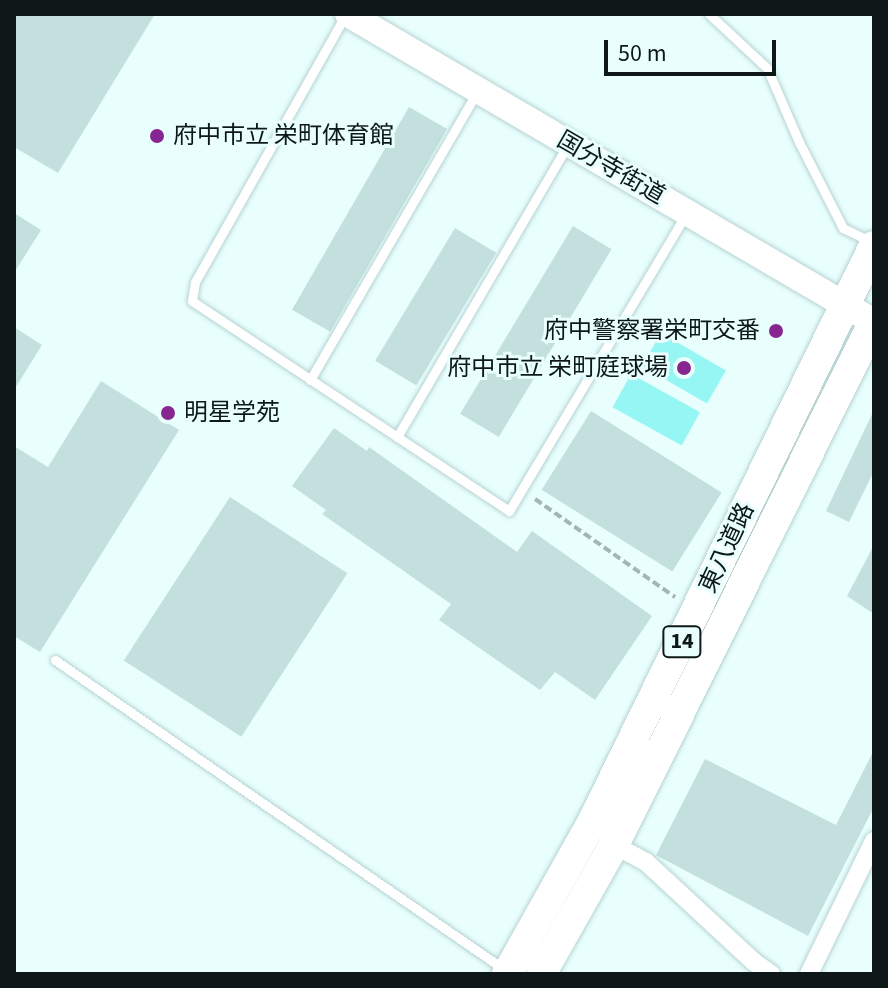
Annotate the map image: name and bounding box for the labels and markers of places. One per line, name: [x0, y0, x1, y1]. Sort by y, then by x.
place label: 府中市立 栄町体育館: [173, 122, 394, 150]
marker: 府中市立 栄町体育館: [148, 127, 166, 145]
place label: 府中警察署栄町交番: [544, 317, 760, 345]
marker: 府中警察署栄町交番: [767, 322, 785, 340]
place label: 府中市立 栄町庭球場: [447, 354, 668, 382]
marker: 府中市立 栄町庭球場: [675, 359, 693, 377]
place label: 明星学苑: [184, 399, 280, 427]
marker: 明星学苑: [159, 404, 177, 422]

